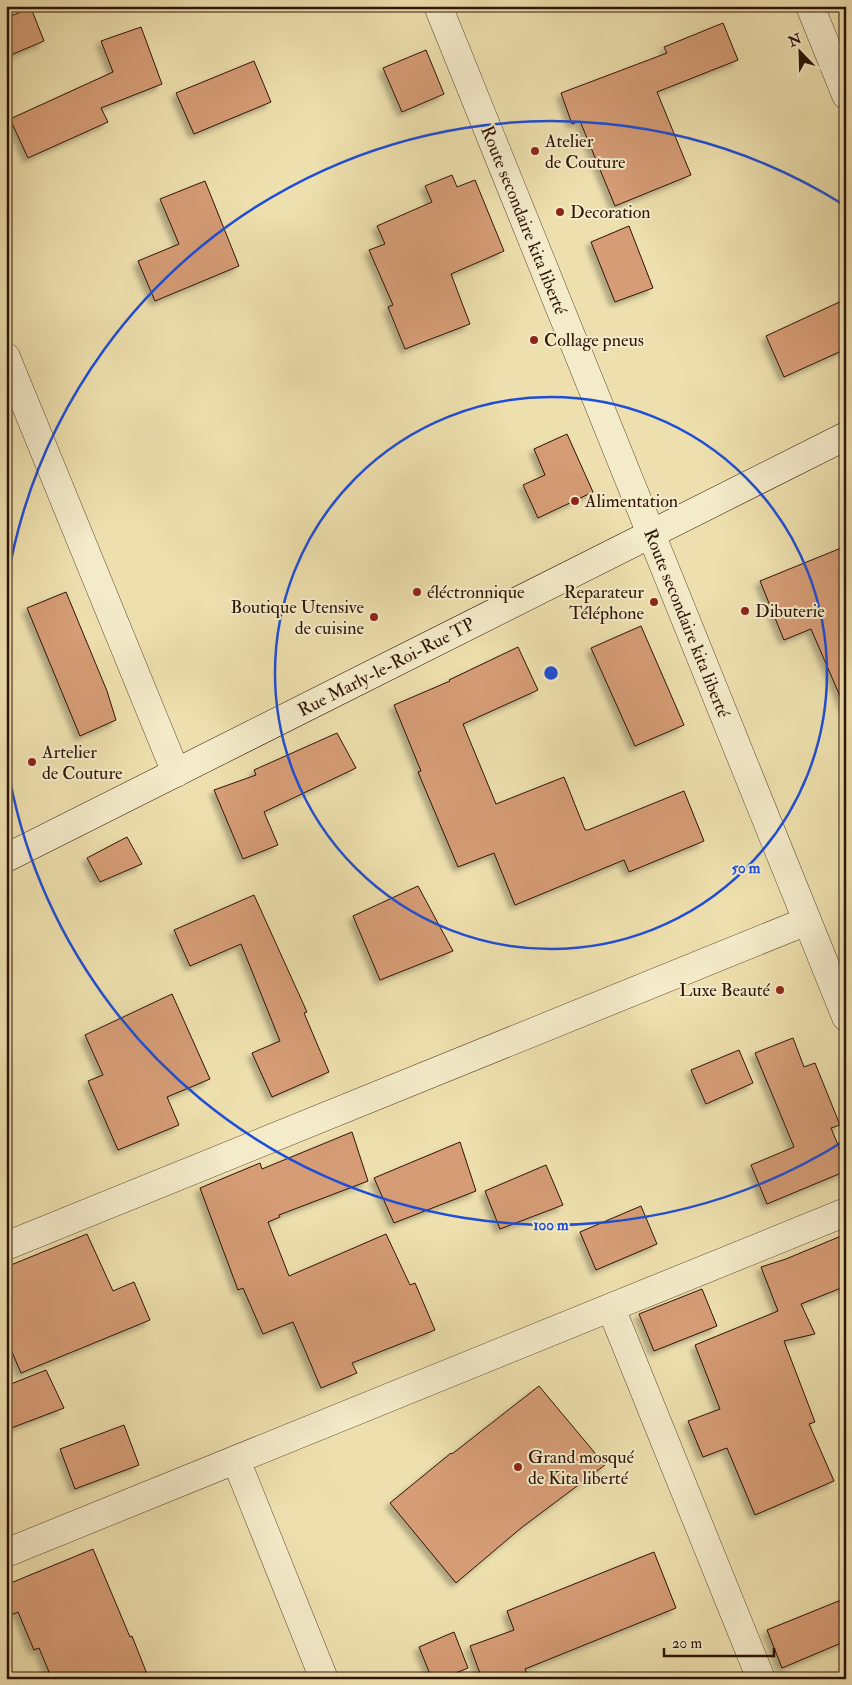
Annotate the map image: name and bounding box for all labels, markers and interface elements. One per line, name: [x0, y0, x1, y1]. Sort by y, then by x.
north arrow: [774, 28, 824, 78]
text: N: [785, 30, 805, 51]
street label: Route secondaire kita liberté: [475, 122, 572, 318]
place label: Atelier de Couture: [544, 130, 626, 174]
marker: Atelier de Couture: [529, 145, 541, 157]
place label: Decoration: [570, 201, 651, 224]
marker: Decoration: [554, 206, 566, 218]
place label: Collage pneus: [544, 329, 644, 352]
marker: Collage pneus: [528, 334, 540, 346]
place label: Alimentation: [584, 490, 678, 513]
marker: Alimentation: [569, 495, 581, 507]
street label: Route secondaire kita liberté: [638, 525, 735, 721]
place label: éléctronnique: [427, 581, 525, 604]
place label: Reparateur Téléphone: [564, 581, 644, 625]
marker: éléctronnique: [411, 586, 423, 598]
place label: Boutique Utensive de cuisine: [230, 596, 364, 640]
marker: Reparateur Téléphone: [648, 596, 660, 608]
place label: Dibuterie: [755, 600, 825, 623]
marker: Dibuterie: [739, 605, 751, 617]
marker: Boutique Utensive de cuisine: [368, 611, 380, 623]
street label: Rue Marly-le-Roi-Rue TP: [294, 613, 479, 722]
centre of rings: [542, 664, 560, 682]
place label: Artelier de Couture: [41, 741, 123, 785]
marker: Artelier de Couture: [26, 756, 38, 768]
text: 50 m: [732, 859, 761, 878]
place label: Luxe Beauté: [679, 979, 770, 1002]
marker: Luxe Beauté: [774, 984, 786, 996]
text: 100 m: [533, 1216, 569, 1235]
place label: Grand mosqué de Kita liberté: [528, 1446, 635, 1490]
marker: Grand mosqué de Kita liberté: [512, 1461, 524, 1473]
scale bar: [664, 1625, 774, 1657]
text: 20 m: [672, 1634, 702, 1653]

